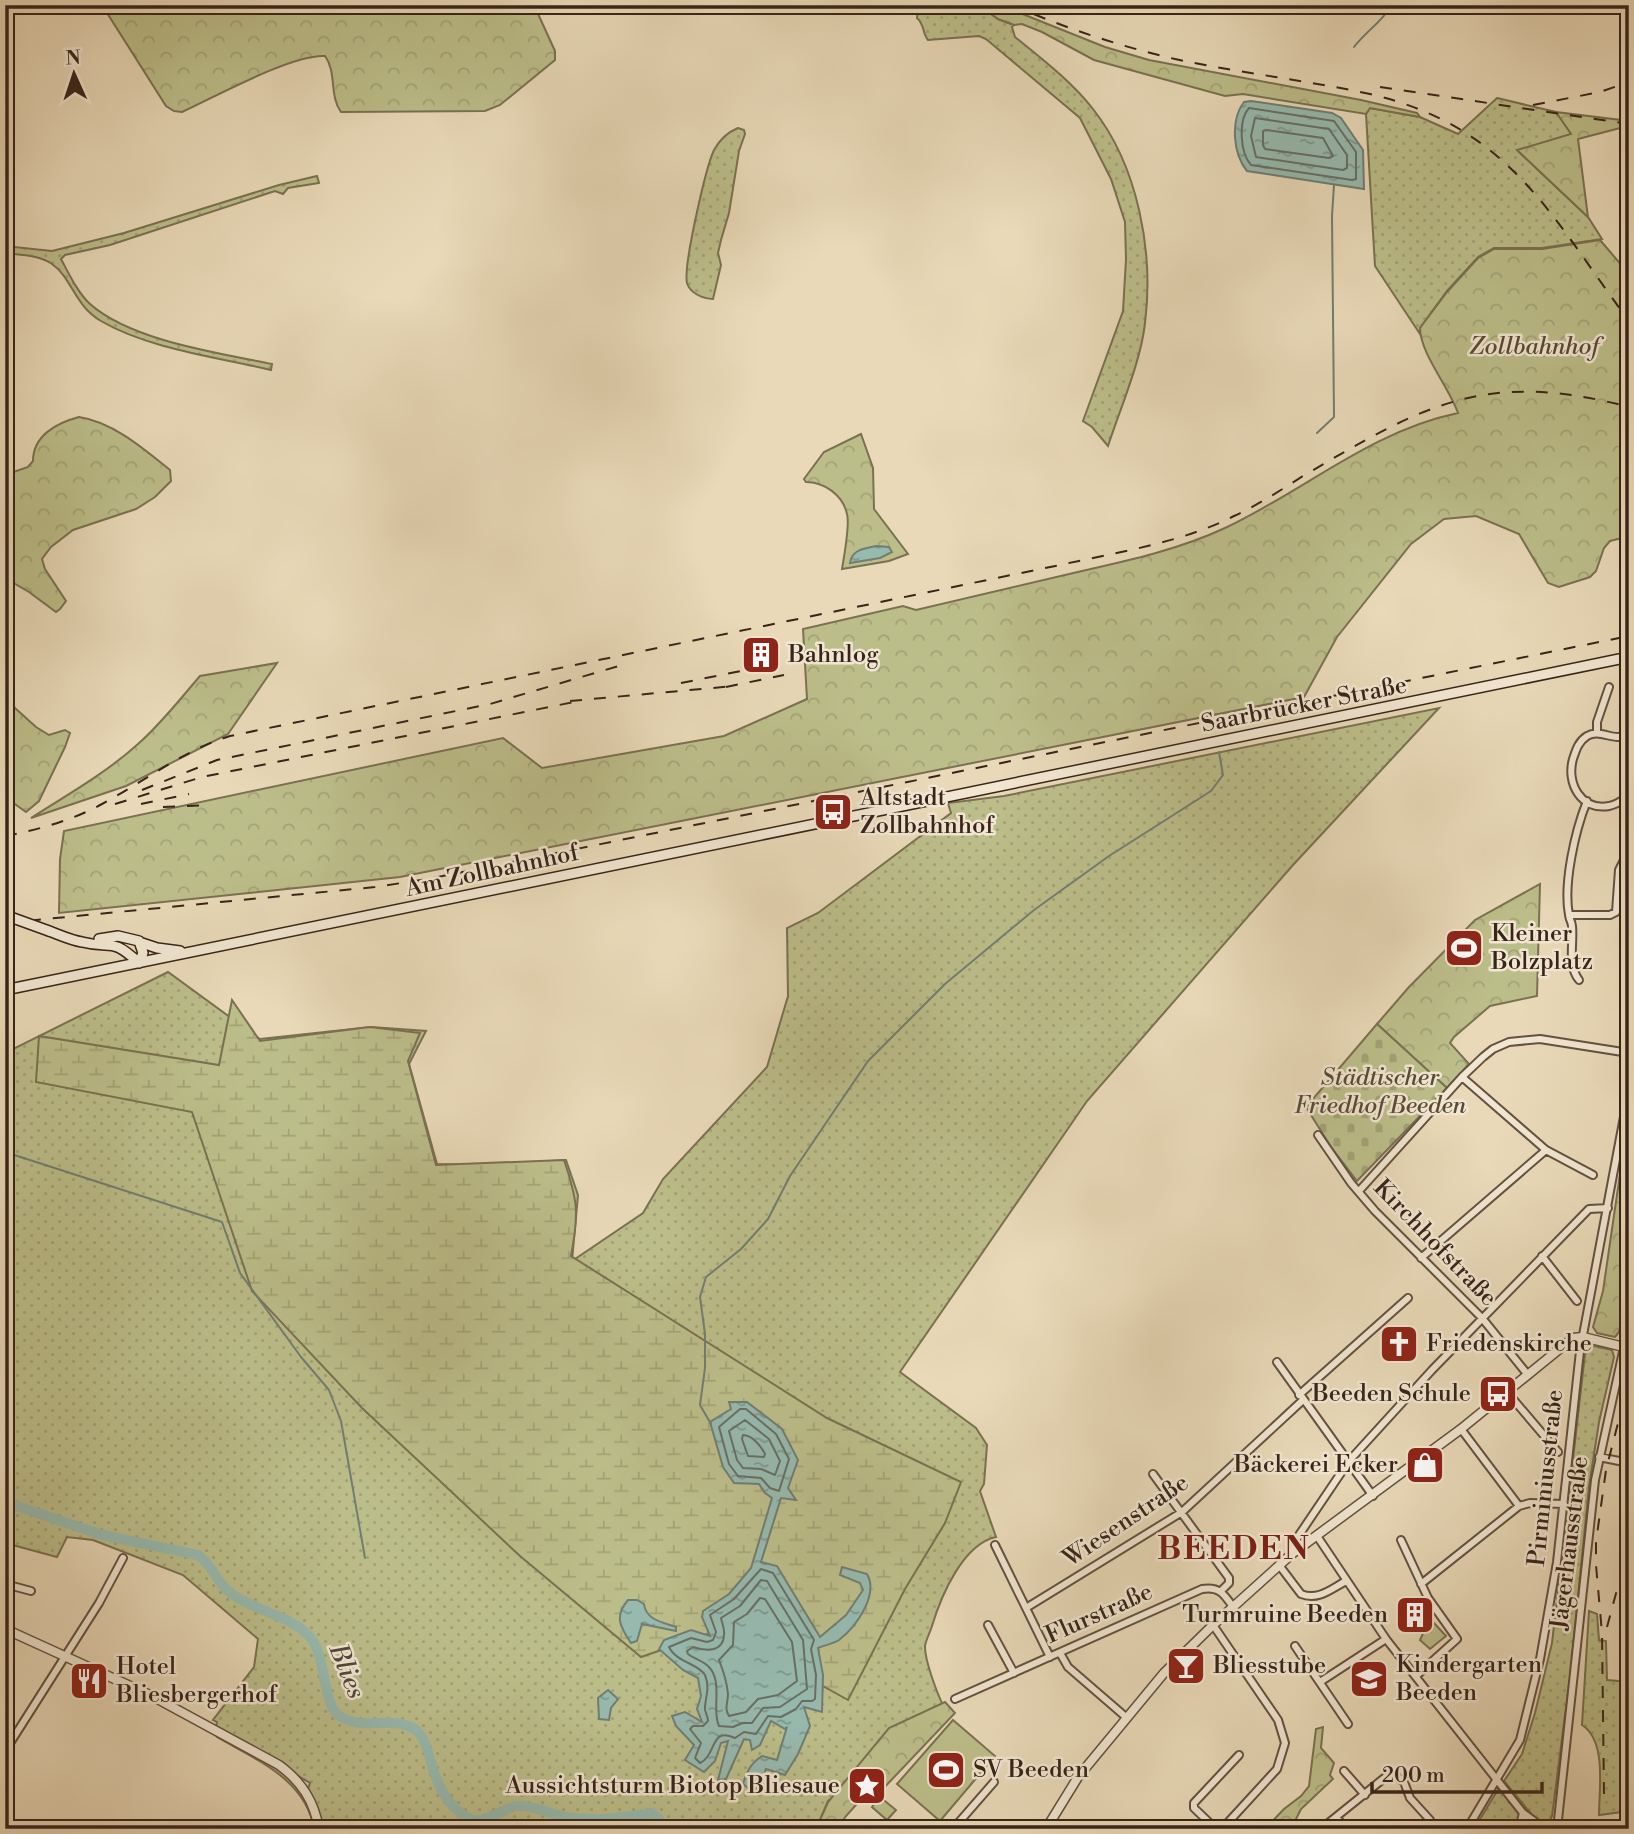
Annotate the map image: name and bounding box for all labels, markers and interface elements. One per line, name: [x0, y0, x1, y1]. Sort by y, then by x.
north arrow: [38, 38, 108, 108]
text: N: [65, 46, 81, 70]
park label: Zollbahnhof: [1469, 332, 1604, 362]
building icon: Bahnlog: [740, 634, 782, 676]
place label: Bahnlog: [787, 640, 879, 670]
street label: Saarbrücker Straße: [1199, 670, 1409, 740]
place label: Altstadt Zollbahnhof: [859, 783, 995, 841]
bus stop icon: Altstadt Zollbahnhof: [812, 791, 854, 833]
street label: Am Zollbahnhof: [402, 838, 583, 904]
place label: Kleiner Bolzplatz: [1490, 919, 1593, 977]
sports icon: Kleiner Bolzplatz: [1443, 927, 1485, 969]
park label: Städtischer Friedhof Beeden: [1294, 1063, 1467, 1121]
street label: Kirchhofstraße: [1367, 1173, 1503, 1313]
church icon: Friedenskirche: [1378, 1323, 1420, 1365]
place label: Friedenskirche: [1426, 1329, 1592, 1359]
bus stop icon: Beeden Schule: [1477, 1373, 1519, 1415]
place label: Beeden Schule: [1311, 1379, 1471, 1409]
street label: Pirminiusstraße: [1522, 1388, 1570, 1568]
shop icon: Bäckerei Ecker: [1404, 1444, 1446, 1486]
place label: Bäckerei Ecker: [1233, 1450, 1398, 1480]
street label: Jägerhausstraße: [1544, 1455, 1596, 1632]
street label: Wiesenstraße: [1057, 1468, 1195, 1575]
district label: BEEDEN: [1157, 1529, 1311, 1569]
street label: Flurstraße: [1041, 1577, 1157, 1651]
building icon: Turmruine Beeden: [1394, 1594, 1436, 1636]
place label: Turmruine Beeden: [1182, 1600, 1388, 1630]
water label: Blies: [321, 1638, 372, 1703]
bar icon: Bliesstube: [1165, 1645, 1207, 1687]
place label: Kindergarten Beeden: [1395, 1650, 1542, 1708]
place label: Bliesstube: [1212, 1651, 1326, 1681]
place label: Hotel Bliesbergerhof: [115, 1652, 278, 1710]
school or university icon: Kindergarten Beeden: [1348, 1658, 1390, 1700]
restaurant icon: Hotel Bliesbergerhof: [68, 1660, 110, 1702]
sports icon: SV Beeden: [925, 1749, 967, 1791]
scale bar: [1372, 1750, 1541, 1794]
place label: SV Beeden: [973, 1755, 1089, 1785]
text: 200 m: [1382, 1763, 1445, 1789]
place icon: Aussichtsturm Biotop Bliesaue: [846, 1765, 888, 1807]
place label: Aussichtsturm Biotop Bliesaue: [505, 1771, 840, 1801]

